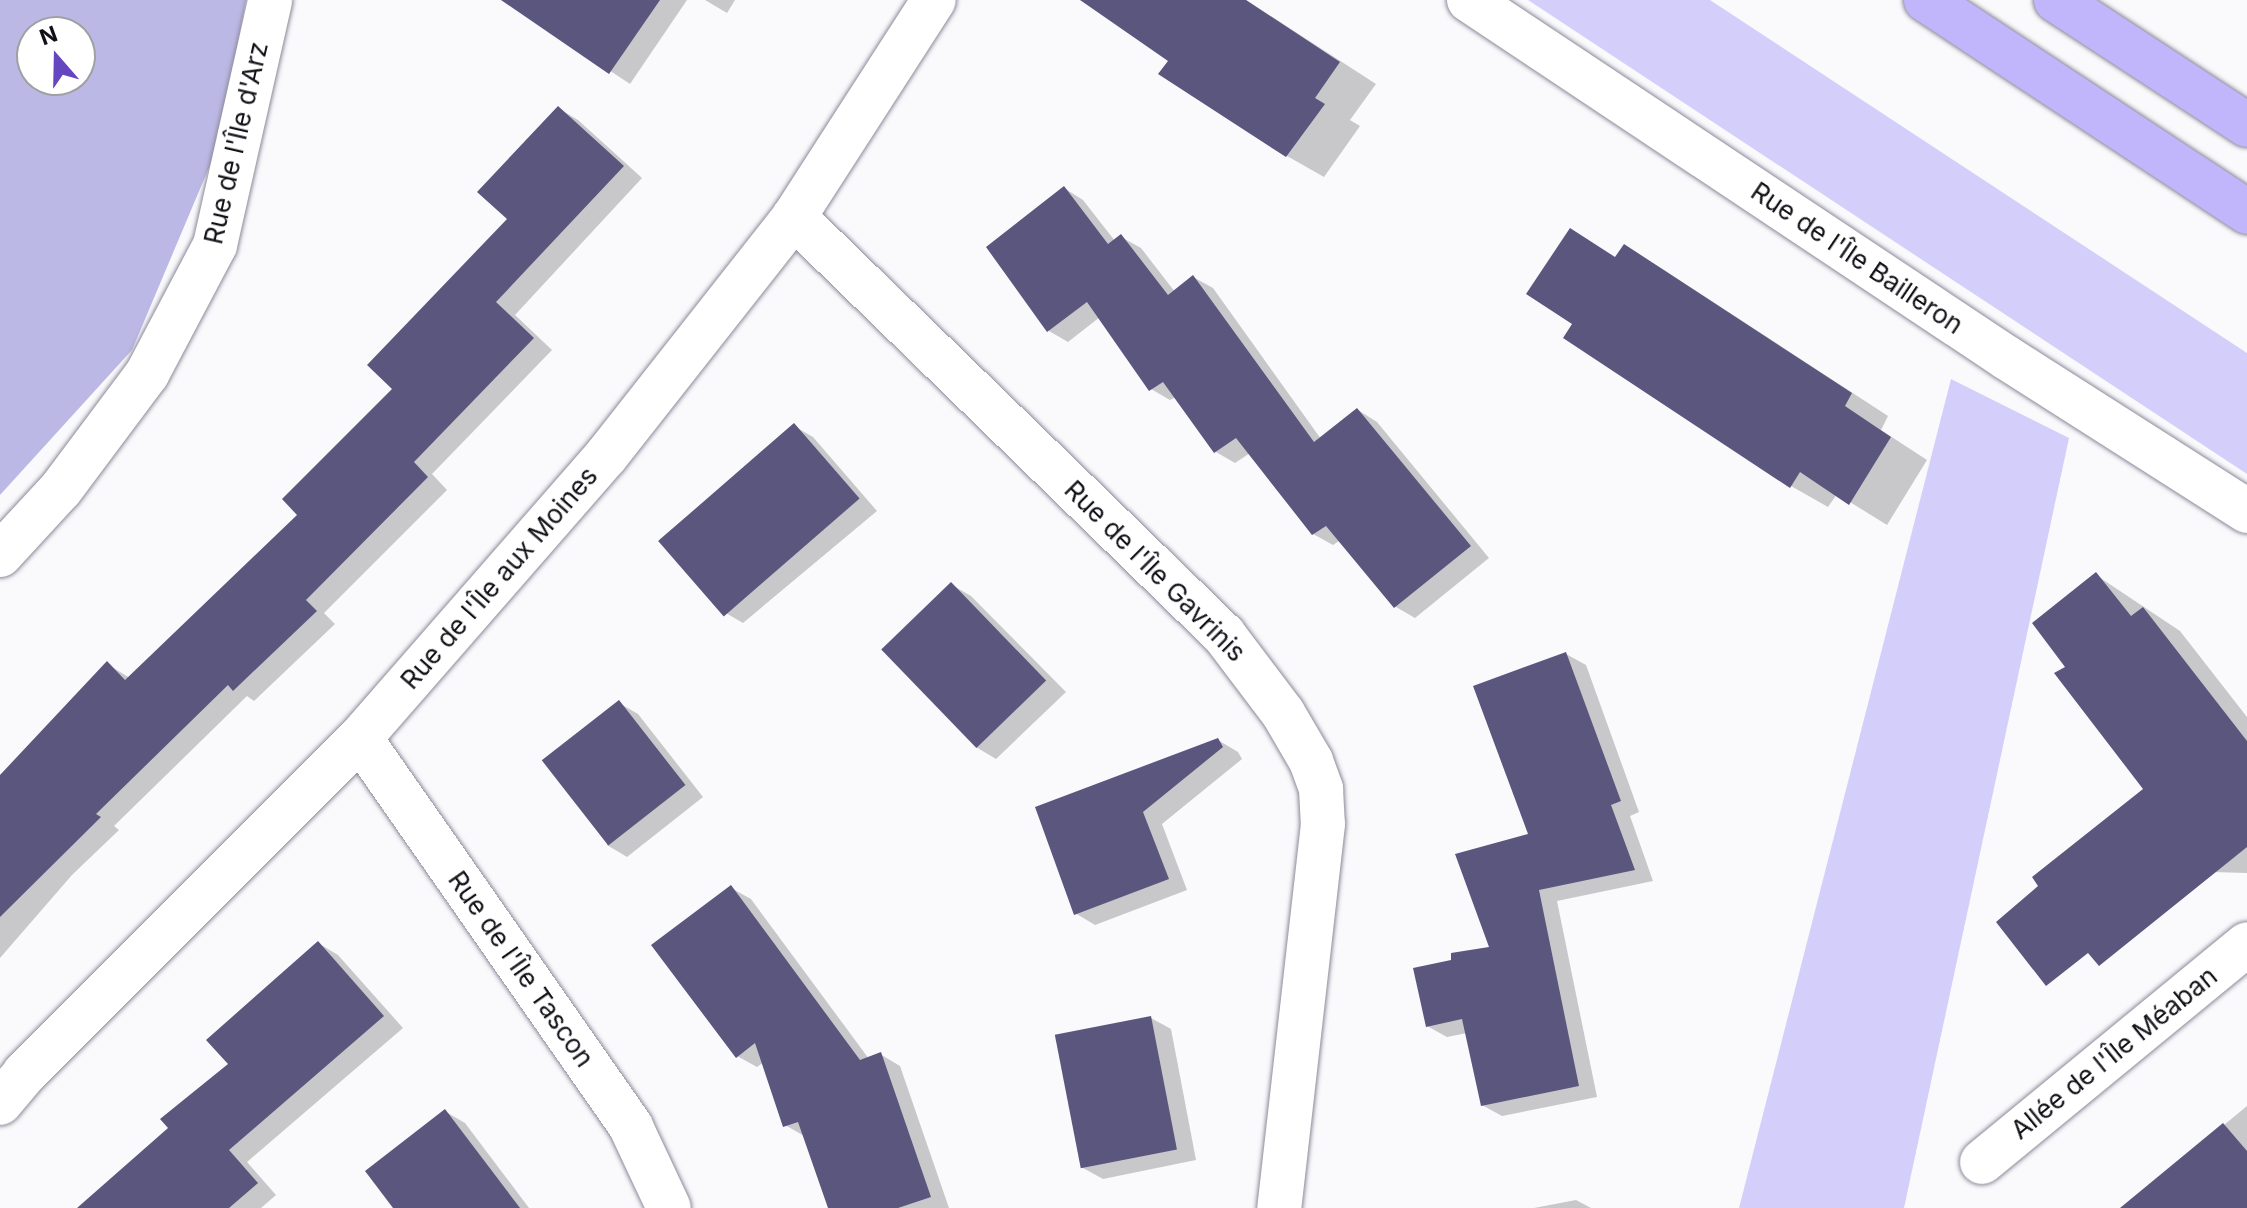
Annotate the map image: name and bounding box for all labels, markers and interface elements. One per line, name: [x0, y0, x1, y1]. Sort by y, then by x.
north arrow: [16, 16, 96, 96]
text: N: [36, 20, 61, 50]
street label: Rue de l'Île d'Arz: [198, 39, 274, 247]
street label: Rue de l'Île Bailleron: [1745, 176, 1969, 340]
street label: Rue de l'Île aux Moines: [394, 461, 604, 695]
street label: Rue de l'Île Gavrinis: [1058, 474, 1252, 668]
street label: Rue de l'Île Tascon: [442, 865, 600, 1073]
street label: Allée de l'Île Méaban: [2005, 960, 2223, 1146]

